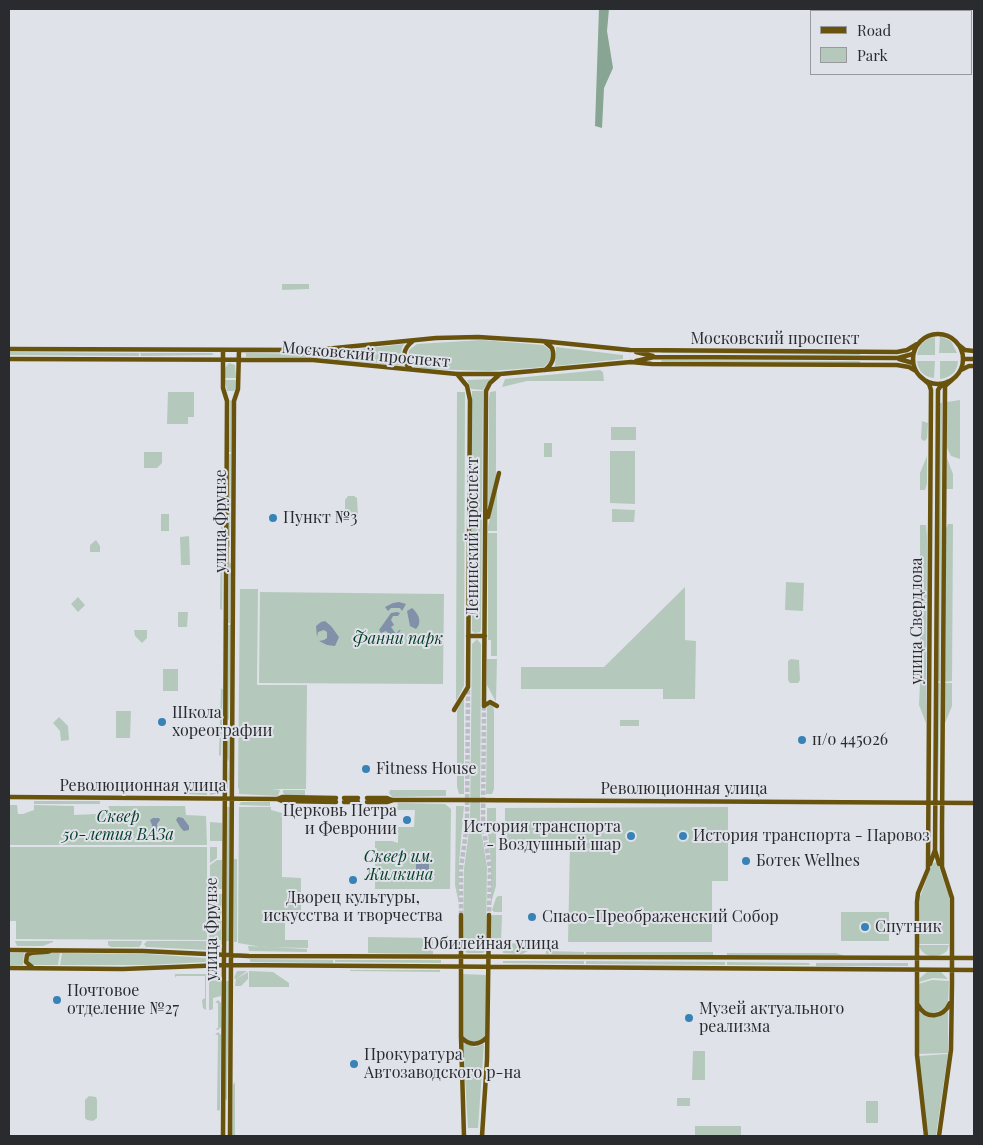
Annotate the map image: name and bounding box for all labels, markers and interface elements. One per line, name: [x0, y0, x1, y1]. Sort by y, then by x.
legend: [810, 10, 973, 75]
text: Road: [857, 20, 891, 40]
text: Park: [857, 45, 888, 65]
street label: Московский проспект: [690, 329, 860, 349]
street label: Московский проспект: [281, 338, 451, 372]
street label: Ленинский проспект: [463, 457, 483, 617]
street label: улица Фрунзе: [211, 469, 231, 573]
place label: Пункт №3: [283, 508, 357, 528]
marker: Пункт №3: [267, 512, 279, 524]
street label: улица Свердлова: [907, 558, 927, 684]
park label: Фанни парк: [353, 629, 443, 649]
place label: Школа хореографии: [172, 703, 272, 741]
marker: Школа хореографии: [156, 716, 168, 728]
place label: п/о 445026: [812, 730, 888, 750]
marker: п/о 445026: [796, 734, 808, 746]
place label: Fitness House: [376, 759, 477, 779]
marker: Fitness House: [360, 763, 372, 775]
street label: Революционная улица: [59, 776, 227, 796]
street label: Революционная улица: [600, 779, 768, 799]
place label: Церковь Петра и Февронии: [283, 801, 397, 839]
park label: Сквер 50-летия ВАЗа: [62, 807, 174, 845]
marker: Церковь Петра и Февронии: [401, 814, 413, 826]
place label: История транспорта - Воздушный шар: [463, 817, 621, 855]
place label: История транспорта - Паровоз: [693, 826, 930, 846]
marker: История транспорта - Воздушный шар: [625, 830, 637, 842]
marker: История транспорта - Паровоз: [677, 830, 689, 842]
park label: Сквер им. Жилкина: [364, 847, 434, 885]
place label: Ботек Wellnes: [756, 851, 860, 871]
marker: Ботек Wellnes: [740, 855, 752, 867]
marker: Дворец культуры, искусства и творчества: [347, 874, 359, 886]
street label: улица Фрунзе: [202, 877, 222, 981]
place label: Дворец культуры, искусства и творчества: [263, 888, 443, 926]
place label: Спасо-Преображенский Собор: [542, 907, 778, 927]
marker: Спасо-Преображенский Собор: [526, 911, 538, 923]
place label: Спутник: [875, 917, 942, 937]
marker: Спутник: [859, 921, 871, 933]
street label: Юбилейная улица: [423, 934, 559, 954]
place label: Почтовое отделение №27: [67, 981, 179, 1019]
marker: Почтовое отделение №27: [51, 994, 63, 1006]
place label: Музей актуального реализма: [699, 999, 844, 1037]
marker: Музей актуального реализма: [683, 1012, 695, 1024]
place label: Прокуратура Автозаводского р-на: [364, 1045, 521, 1083]
marker: Прокуратура Автозаводского р-на: [348, 1058, 360, 1070]

